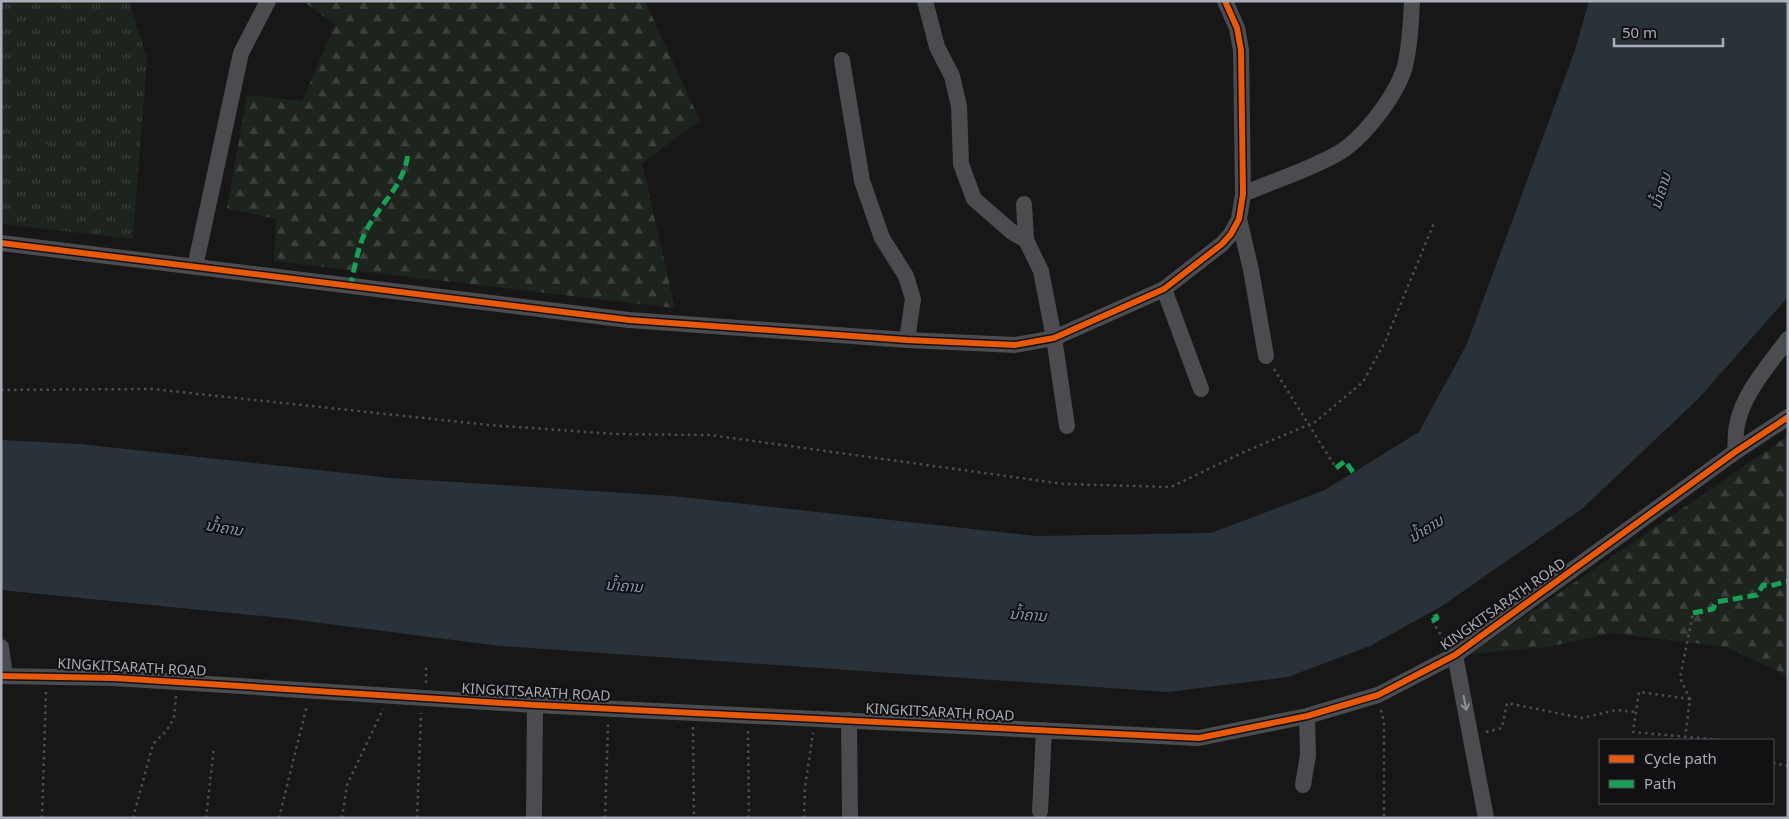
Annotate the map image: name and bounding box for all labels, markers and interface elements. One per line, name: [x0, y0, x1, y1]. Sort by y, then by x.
scale bar: [1614, 15, 1723, 47]
text: 50 m: [1622, 22, 1657, 42]
water label: ນ້ຳຄານ: [1644, 168, 1676, 211]
water label: ນ້ຳຄານ: [1404, 508, 1448, 547]
water label: ນ້ຳຄານ: [204, 513, 246, 540]
street label: KINGKITSARATH ROAD: [1436, 553, 1569, 654]
water label: ນ້ຳຄານ: [605, 573, 645, 596]
water label: ນ້ຳຄານ: [1009, 602, 1049, 625]
street label: KINGKITSARATH ROAD: [57, 653, 207, 680]
street label: KINGKITSARATH ROAD: [461, 678, 611, 705]
one-way arrow: [1460, 695, 1470, 711]
street label: KINGKITSARATH ROAD: [865, 698, 1015, 725]
legend: [1599, 739, 1774, 804]
text: Cycle path: [1644, 748, 1717, 768]
text: Path: [1644, 773, 1676, 793]

